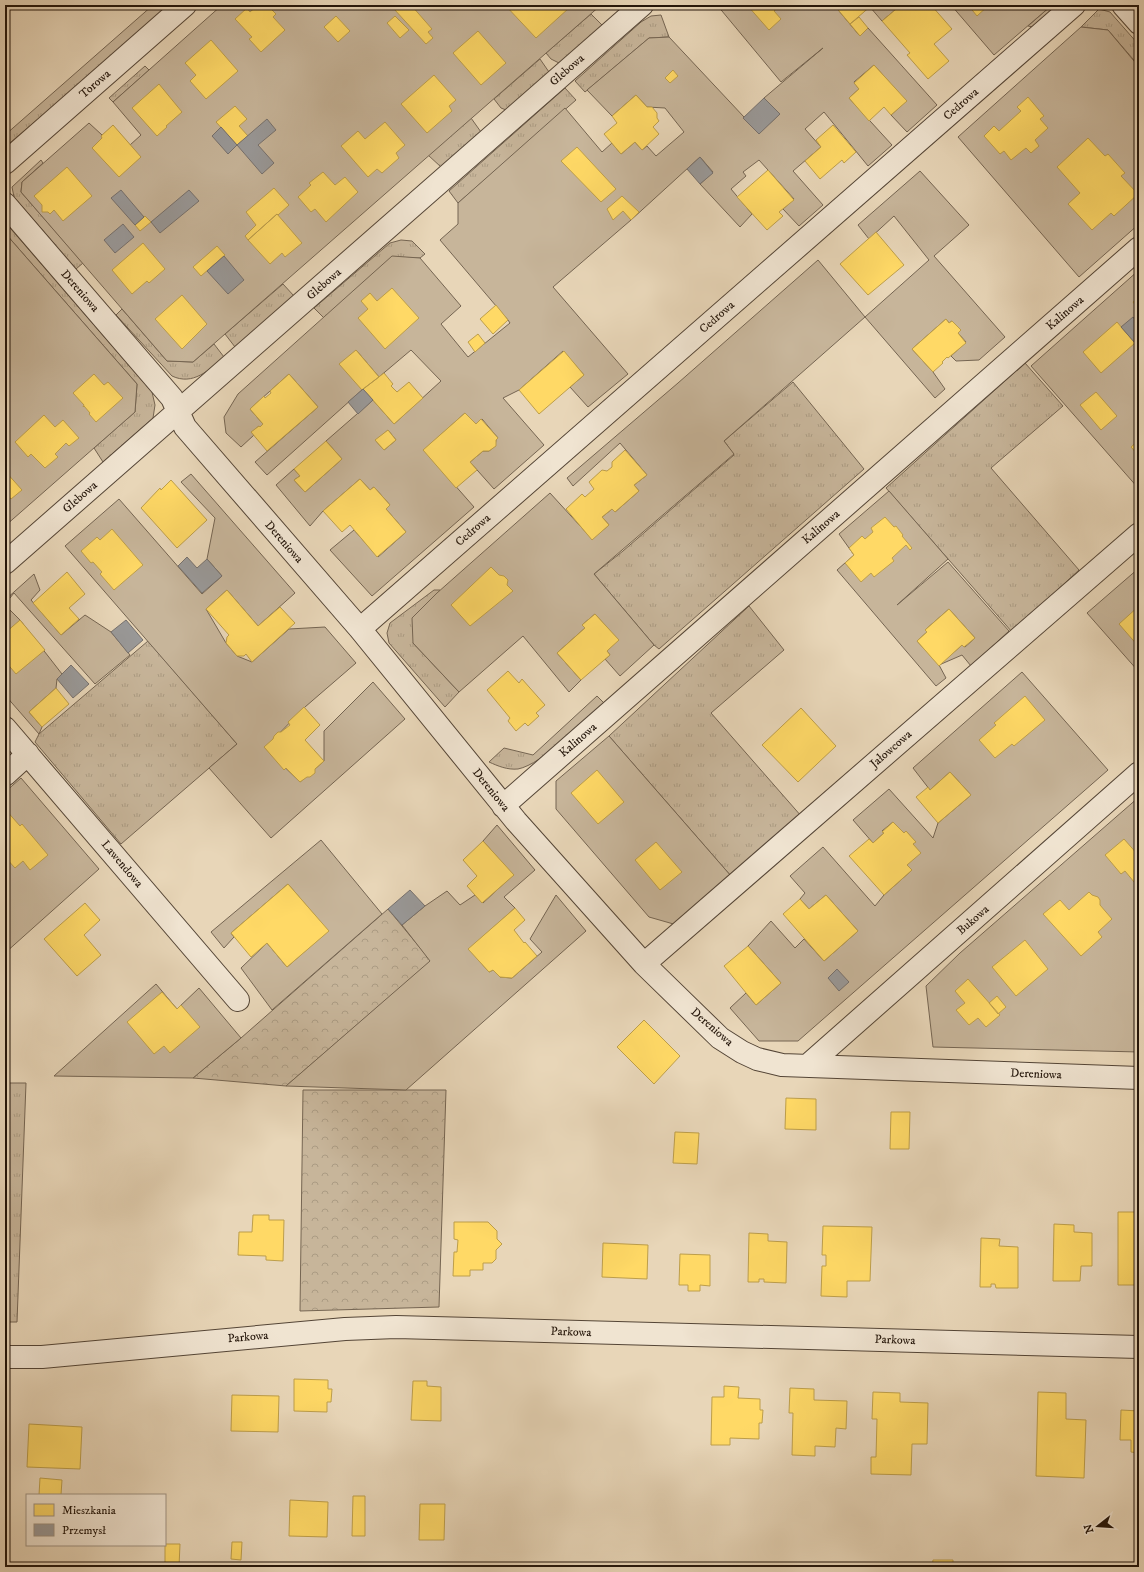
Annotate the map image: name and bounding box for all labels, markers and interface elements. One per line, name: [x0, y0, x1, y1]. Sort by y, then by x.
street label: Glebowa: [547, 50, 588, 89]
street label: Torowa: [76, 66, 114, 102]
street label: Cedrowa: [940, 84, 982, 123]
street label: Glebowa: [304, 264, 345, 303]
street label: Dereniowa: [58, 267, 103, 316]
street label: Kalinowa: [1043, 292, 1088, 333]
street label: Cedrowa: [696, 297, 738, 336]
street label: Glebowa: [60, 477, 101, 516]
street label: Kalinowa: [799, 506, 844, 547]
street label: Cedrowa: [452, 510, 494, 549]
street label: Dereniowa: [262, 518, 307, 567]
street label: Kalinowa: [556, 719, 601, 760]
street label: Jałowcowa: [866, 726, 916, 772]
street label: Dereniowa: [469, 765, 514, 815]
street label: Lawendowa: [98, 837, 147, 891]
street label: Bukowa: [954, 901, 993, 938]
street label: Dereniowa: [688, 1005, 737, 1050]
street label: Dereniowa: [1010, 1066, 1063, 1082]
street label: Parkowa: [550, 1324, 593, 1340]
street label: Parkowa: [227, 1328, 270, 1346]
street label: Parkowa: [874, 1332, 917, 1348]
legend: [26, 1494, 166, 1546]
text: Mieszkania: [62, 1503, 117, 1518]
north arrow: [1078, 1506, 1118, 1546]
text: N: [1081, 1522, 1097, 1535]
text: Przemysł: [62, 1523, 106, 1538]

